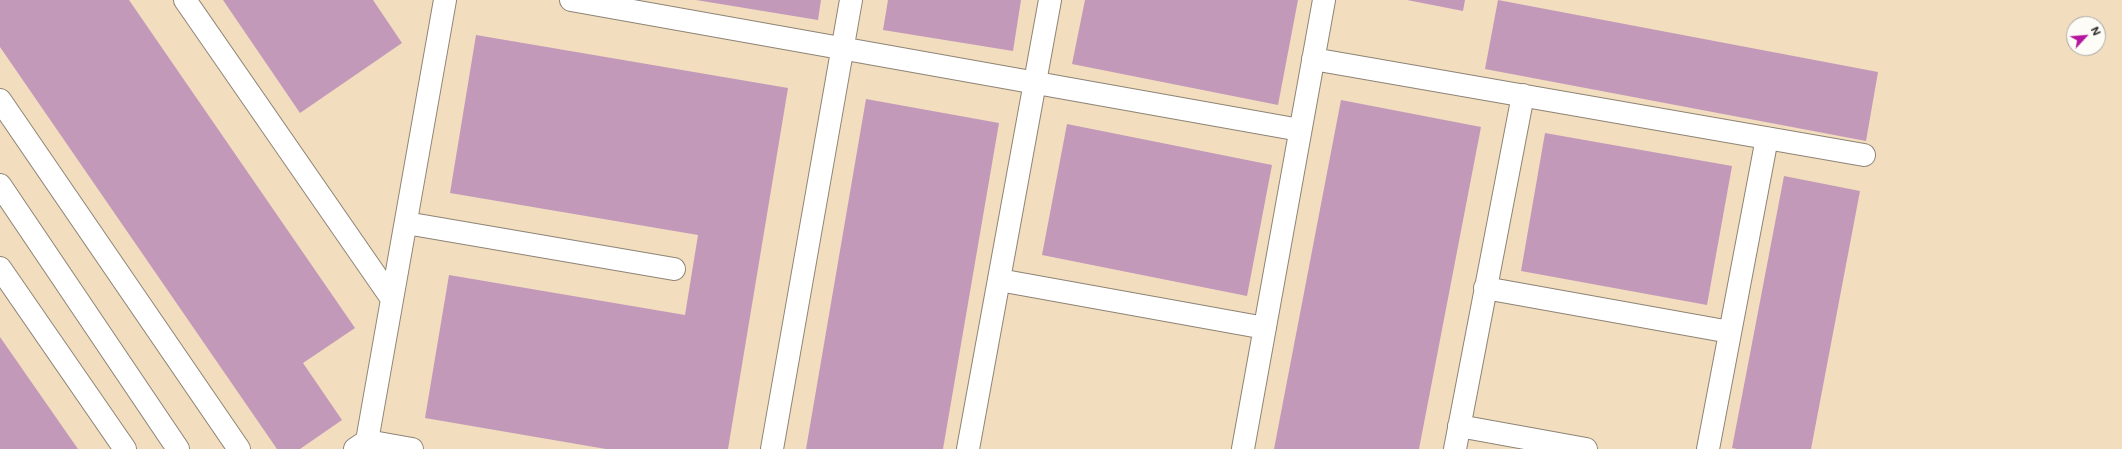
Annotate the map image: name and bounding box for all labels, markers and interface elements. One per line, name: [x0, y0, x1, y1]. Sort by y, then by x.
north arrow: [2066, 16, 2106, 56]
text: N: [2088, 24, 2105, 38]

